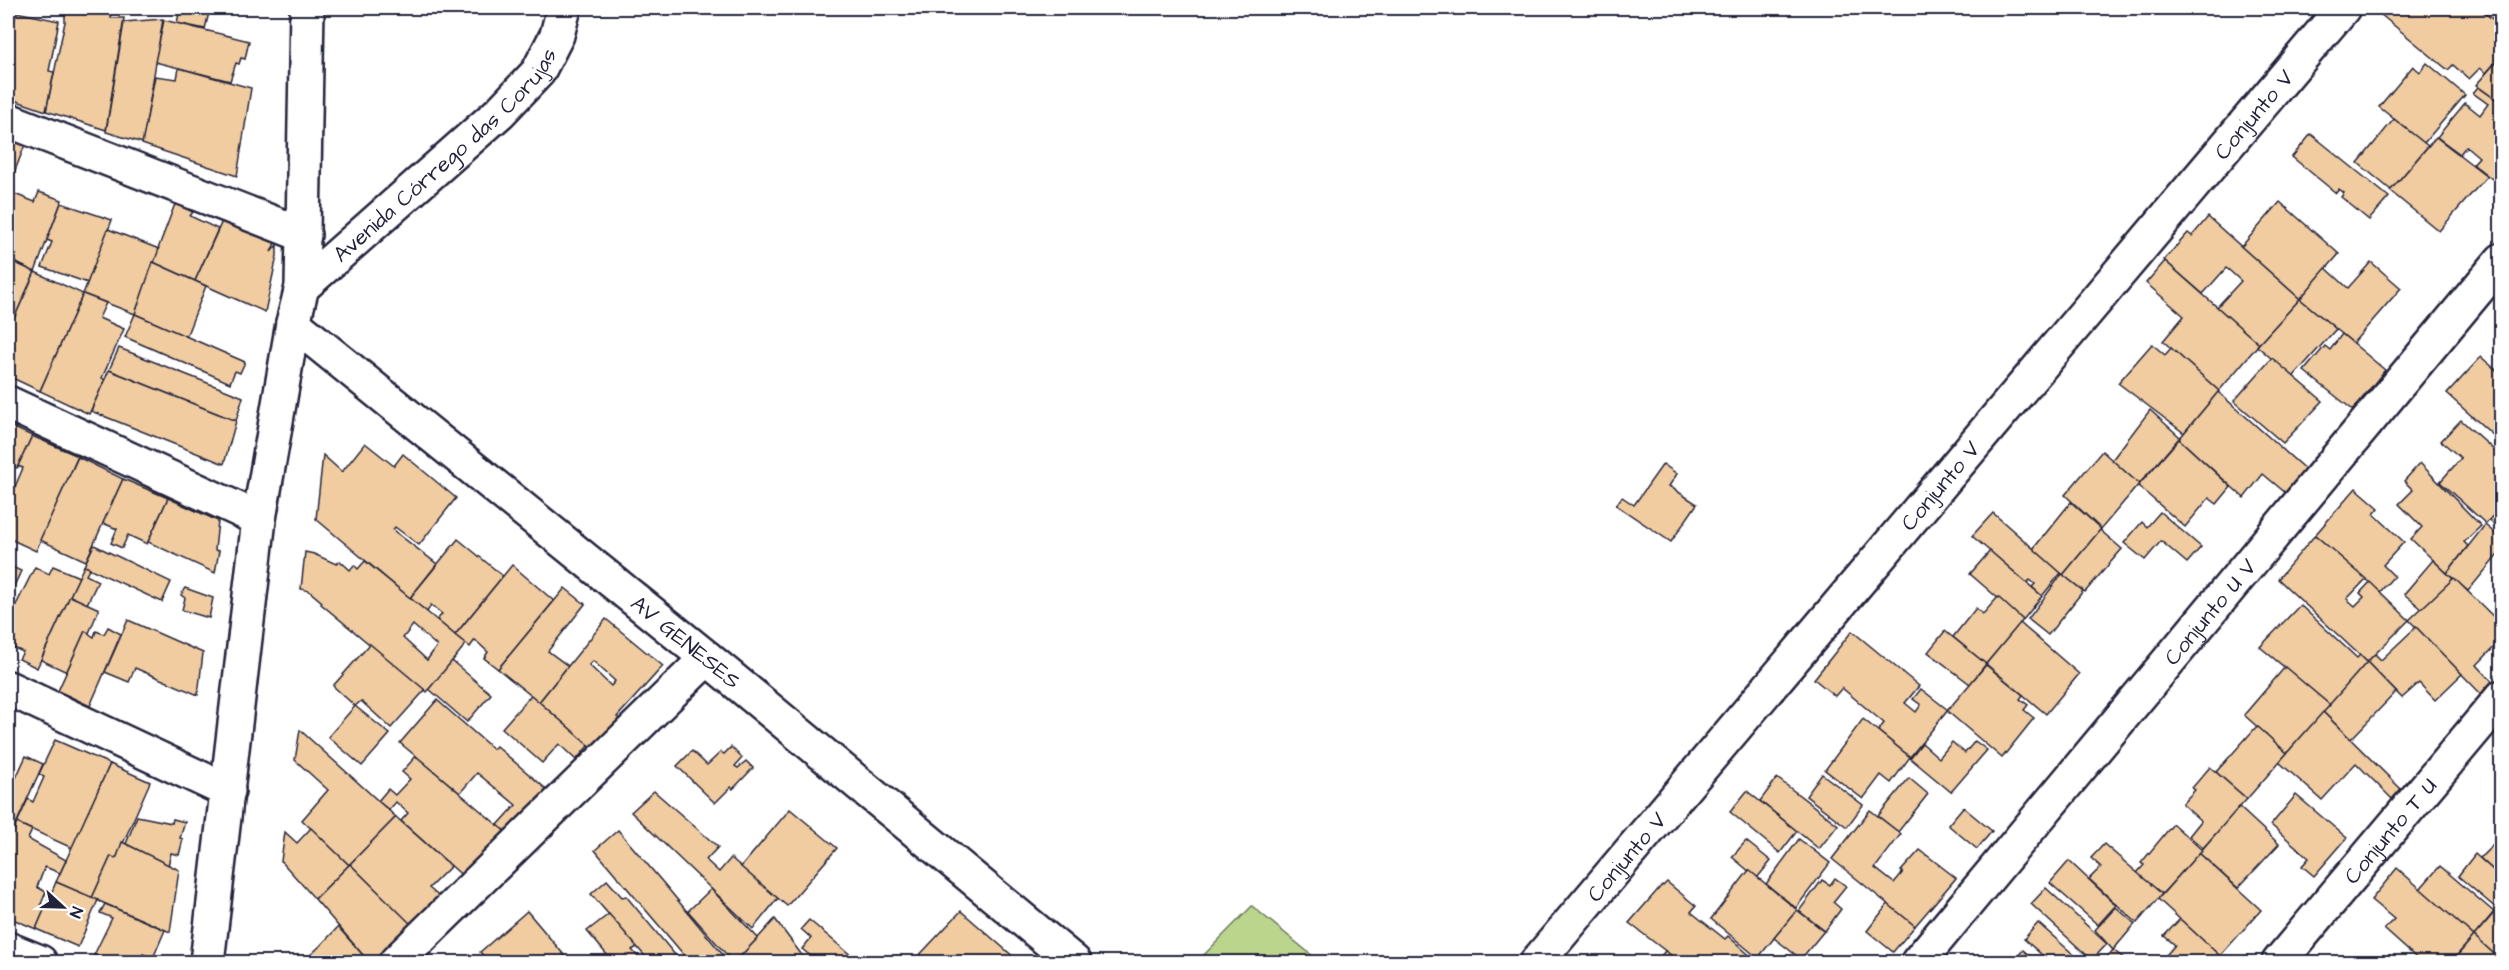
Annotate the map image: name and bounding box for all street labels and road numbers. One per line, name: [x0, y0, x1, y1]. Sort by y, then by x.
street label: Avenida Córrego das Corujas: [327, 43, 565, 270]
street label: Conjunto V: [2208, 63, 2302, 167]
street label: Conjunto V: [1894, 435, 1988, 538]
street label: Conjunto U V: [2157, 552, 2264, 672]
street label: AV GENESES: [624, 589, 747, 697]
street label: Conjunto T U: [2337, 772, 2445, 891]
street label: Conjunto V: [1580, 806, 1674, 909]

